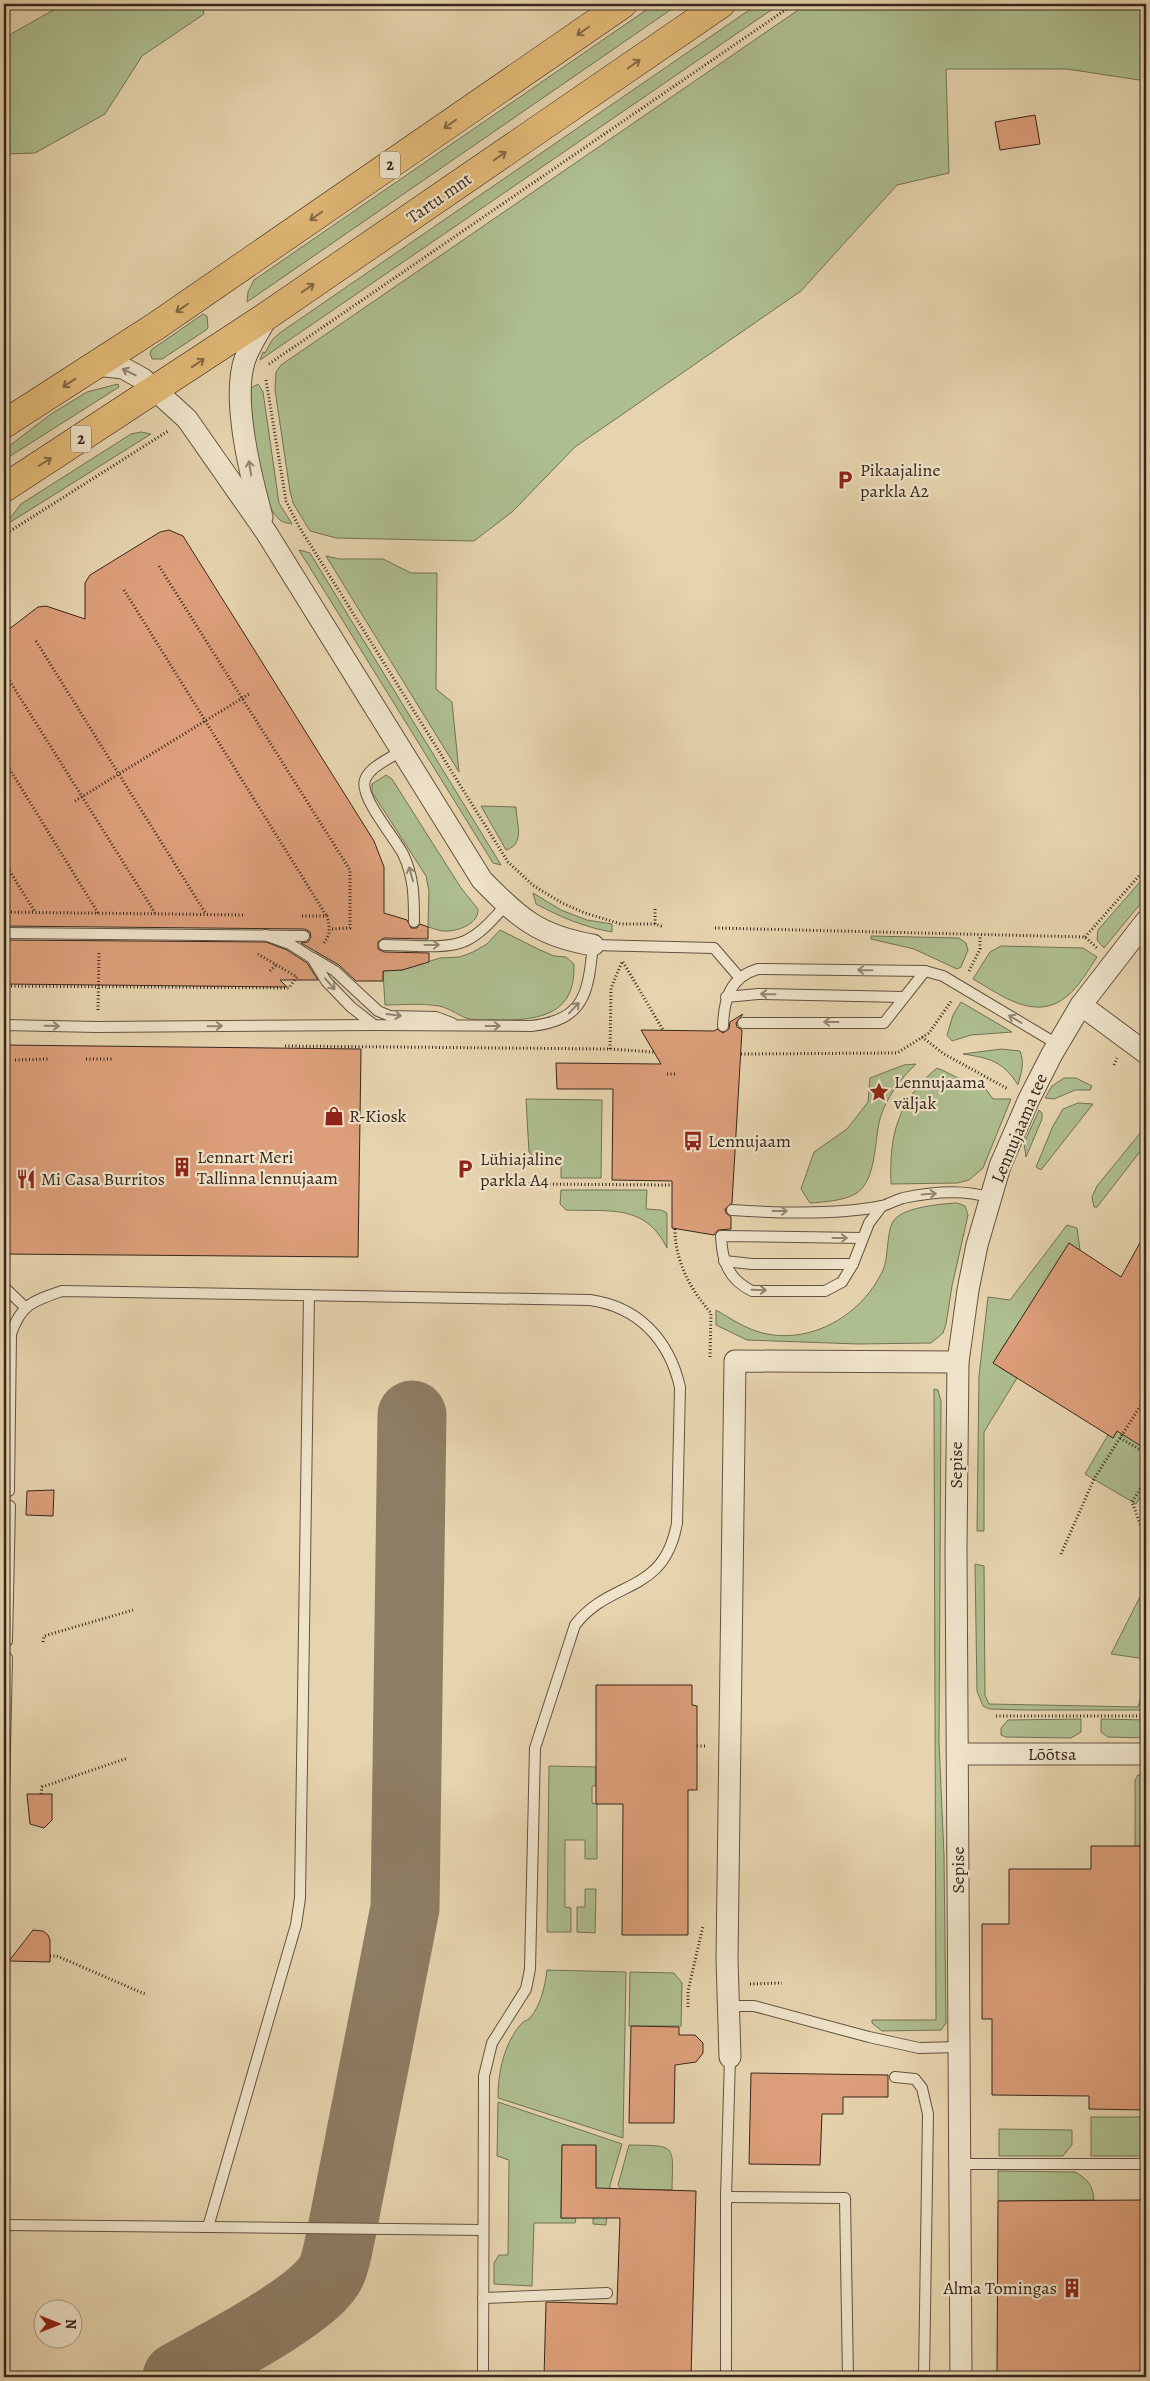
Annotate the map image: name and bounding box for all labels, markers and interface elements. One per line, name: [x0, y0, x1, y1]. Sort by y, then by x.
one-way arrow: [577, 26, 591, 36]
one-way arrow: [627, 59, 641, 69]
one-way arrow: [443, 119, 457, 129]
one-way arrow: [493, 151, 507, 161]
road number: 2: [380, 152, 400, 178]
street label: Tartu mnt: [402, 167, 476, 229]
one-way arrow: [309, 211, 323, 221]
one-way arrow: [301, 283, 315, 293]
one-way arrow: [175, 303, 189, 313]
one-way arrow: [190, 358, 204, 368]
one-way arrow: [122, 366, 137, 376]
one-way arrow: [62, 378, 76, 388]
road number: 2: [71, 426, 91, 452]
one-way arrow: [38, 457, 52, 467]
place label: Pikaajaline parkla A2: [860, 458, 940, 503]
one-way arrow: [244, 460, 254, 476]
parking icon: Pikaajaline parkla A2: [834, 469, 856, 491]
one-way arrow: [405, 866, 415, 882]
one-way arrow: [424, 940, 440, 950]
one-way arrow: [858, 965, 874, 975]
one-way arrow: [324, 977, 335, 990]
one-way arrow: [760, 990, 776, 999]
one-way arrow: [568, 1002, 580, 1015]
one-way arrow: [385, 1010, 401, 1020]
one-way arrow: [1009, 1014, 1023, 1024]
one-way arrow: [823, 1017, 839, 1027]
one-way arrow: [206, 1021, 223, 1031]
one-way arrow: [485, 1021, 501, 1031]
one-way arrow: [44, 1022, 60, 1031]
street label: Lennujaama tee: [985, 1069, 1053, 1187]
place label: Lennujaama väljak: [893, 1070, 986, 1115]
place icon: Lennujaama väljak: [868, 1081, 890, 1103]
place label: R-Kiosk: [349, 1104, 407, 1128]
shop icon: R-Kiosk: [323, 1105, 345, 1127]
place label: Lennujaam: [708, 1129, 791, 1153]
bus stop icon: Lennujaam: [682, 1130, 704, 1152]
place label: Lennart Meri Tallinna lennujaam: [197, 1145, 338, 1190]
place label: Lühiajaline parkla A4: [480, 1147, 562, 1192]
building icon: Lennart Meri Tallinna lennujaam: [171, 1156, 193, 1178]
parking icon: Lühiajaline parkla A4: [454, 1158, 476, 1180]
place label: Mi Casa Burritos: [41, 1167, 165, 1191]
restaurant icon: Mi Casa Burritos: [15, 1168, 37, 1190]
one-way arrow: [921, 1190, 937, 1199]
one-way arrow: [772, 1206, 788, 1216]
one-way arrow: [832, 1233, 848, 1243]
one-way arrow: [751, 1286, 767, 1295]
street label: Sepise: [944, 1441, 968, 1489]
street label: Lõõtsa: [1028, 1742, 1077, 1766]
street label: Sepise: [946, 1846, 970, 1894]
place label: Alma Tomingas: [942, 2276, 1057, 2300]
building icon: Alma Tomingas: [1061, 2277, 1083, 2299]
north arrow: [32, 2298, 82, 2348]
text: N: [61, 2319, 80, 2329]

